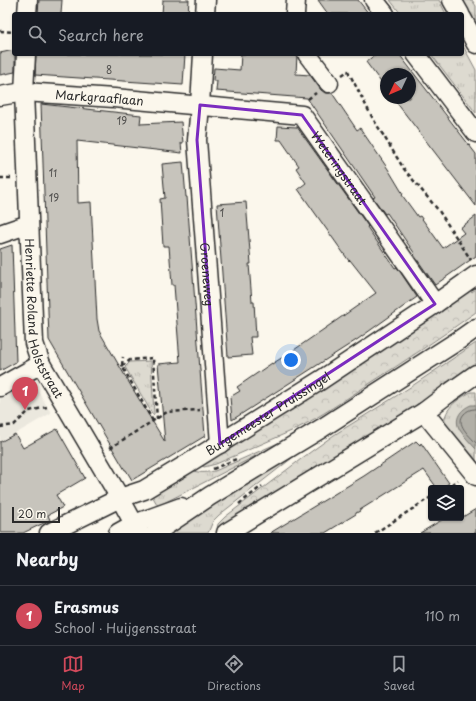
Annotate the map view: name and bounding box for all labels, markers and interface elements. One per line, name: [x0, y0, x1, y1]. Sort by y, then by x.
search box: [12, 12, 464, 56]
icon: search: [26, 23, 48, 45]
text: Search here: [58, 23, 144, 46]
house number: 8: [106, 62, 112, 77]
north arrow: [380, 68, 416, 104]
street label: Markgraaflaan: [55, 85, 144, 110]
house number: 19: [117, 113, 127, 128]
street label: Weteringstraat: [307, 127, 372, 208]
house number: 11: [49, 165, 57, 180]
house number: 19: [49, 190, 59, 205]
house number: 1: [220, 205, 224, 220]
street label: Henriette Roland Holststraat: [21, 238, 68, 402]
street label: Groeneweg: [196, 242, 219, 307]
your location: [281, 350, 301, 370]
street label: Burgemeester Pruissingel: [202, 367, 334, 459]
pin: 1: [12, 377, 38, 410]
map controls: [428, 485, 464, 521]
button: layers: [428, 485, 464, 521]
scale bar: [12, 505, 60, 524]
text: 20 m: [18, 505, 46, 522]
text: Nearby: [16, 546, 78, 572]
text: Erasmus: [54, 595, 119, 618]
text: 1: [26, 606, 32, 625]
text: 110 m: [425, 606, 460, 625]
text: School · Huijgensstraat: [54, 618, 197, 637]
tab: Map: [61, 653, 85, 694]
tab: Directions: [207, 653, 261, 694]
tab: Saved: [383, 653, 415, 694]

